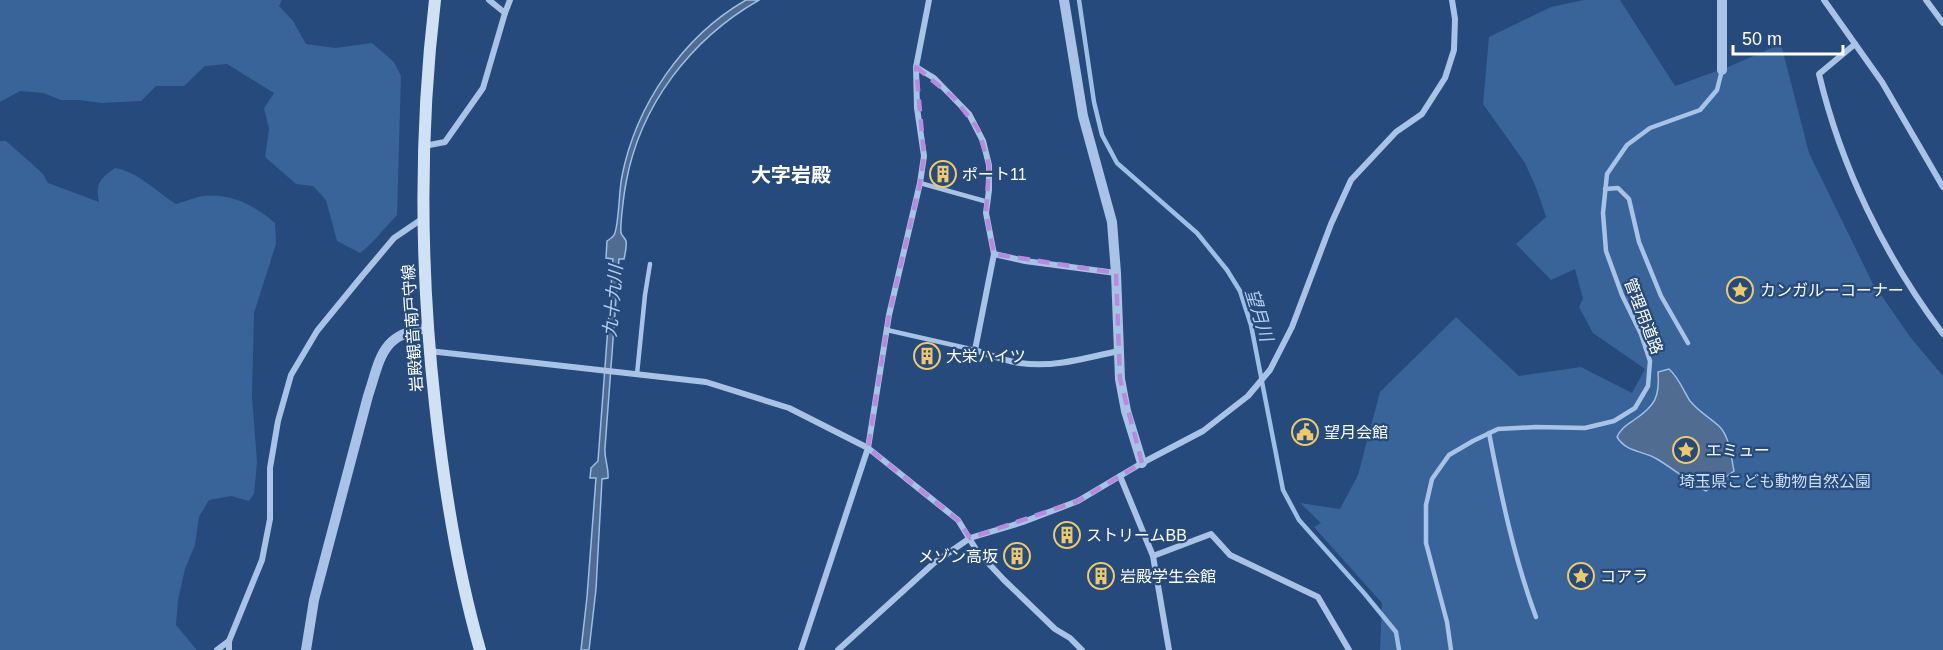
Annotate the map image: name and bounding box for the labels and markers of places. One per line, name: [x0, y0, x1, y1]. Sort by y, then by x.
building icon: ポート11: [928, 159, 958, 189]
place label: ポート11: [962, 166, 1027, 183]
place icon: カンガルーコーナー: [1725, 275, 1755, 305]
place label: カンガルーコーナー: [1760, 282, 1904, 299]
building icon: 大栄ハイツ: [912, 341, 942, 371]
place label: 大栄ハイツ: [946, 348, 1026, 365]
public building icon: 望月会館: [1290, 417, 1320, 447]
place label: 望月会館: [1324, 424, 1388, 441]
place icon: エミュー: [1671, 435, 1701, 465]
place label: エミュー: [1706, 442, 1770, 459]
building icon: ストリームBB: [1052, 520, 1082, 550]
place label: ストリームBB: [1086, 527, 1187, 544]
building icon: メゾン高坂: [1002, 541, 1032, 571]
place label: メゾン高坂: [918, 548, 998, 565]
building icon: 岩殿学生会館: [1086, 561, 1116, 591]
place icon: コアラ: [1566, 561, 1596, 591]
place label: 岩殿学生会館: [1120, 568, 1216, 585]
place label: コアラ: [1600, 568, 1648, 585]

